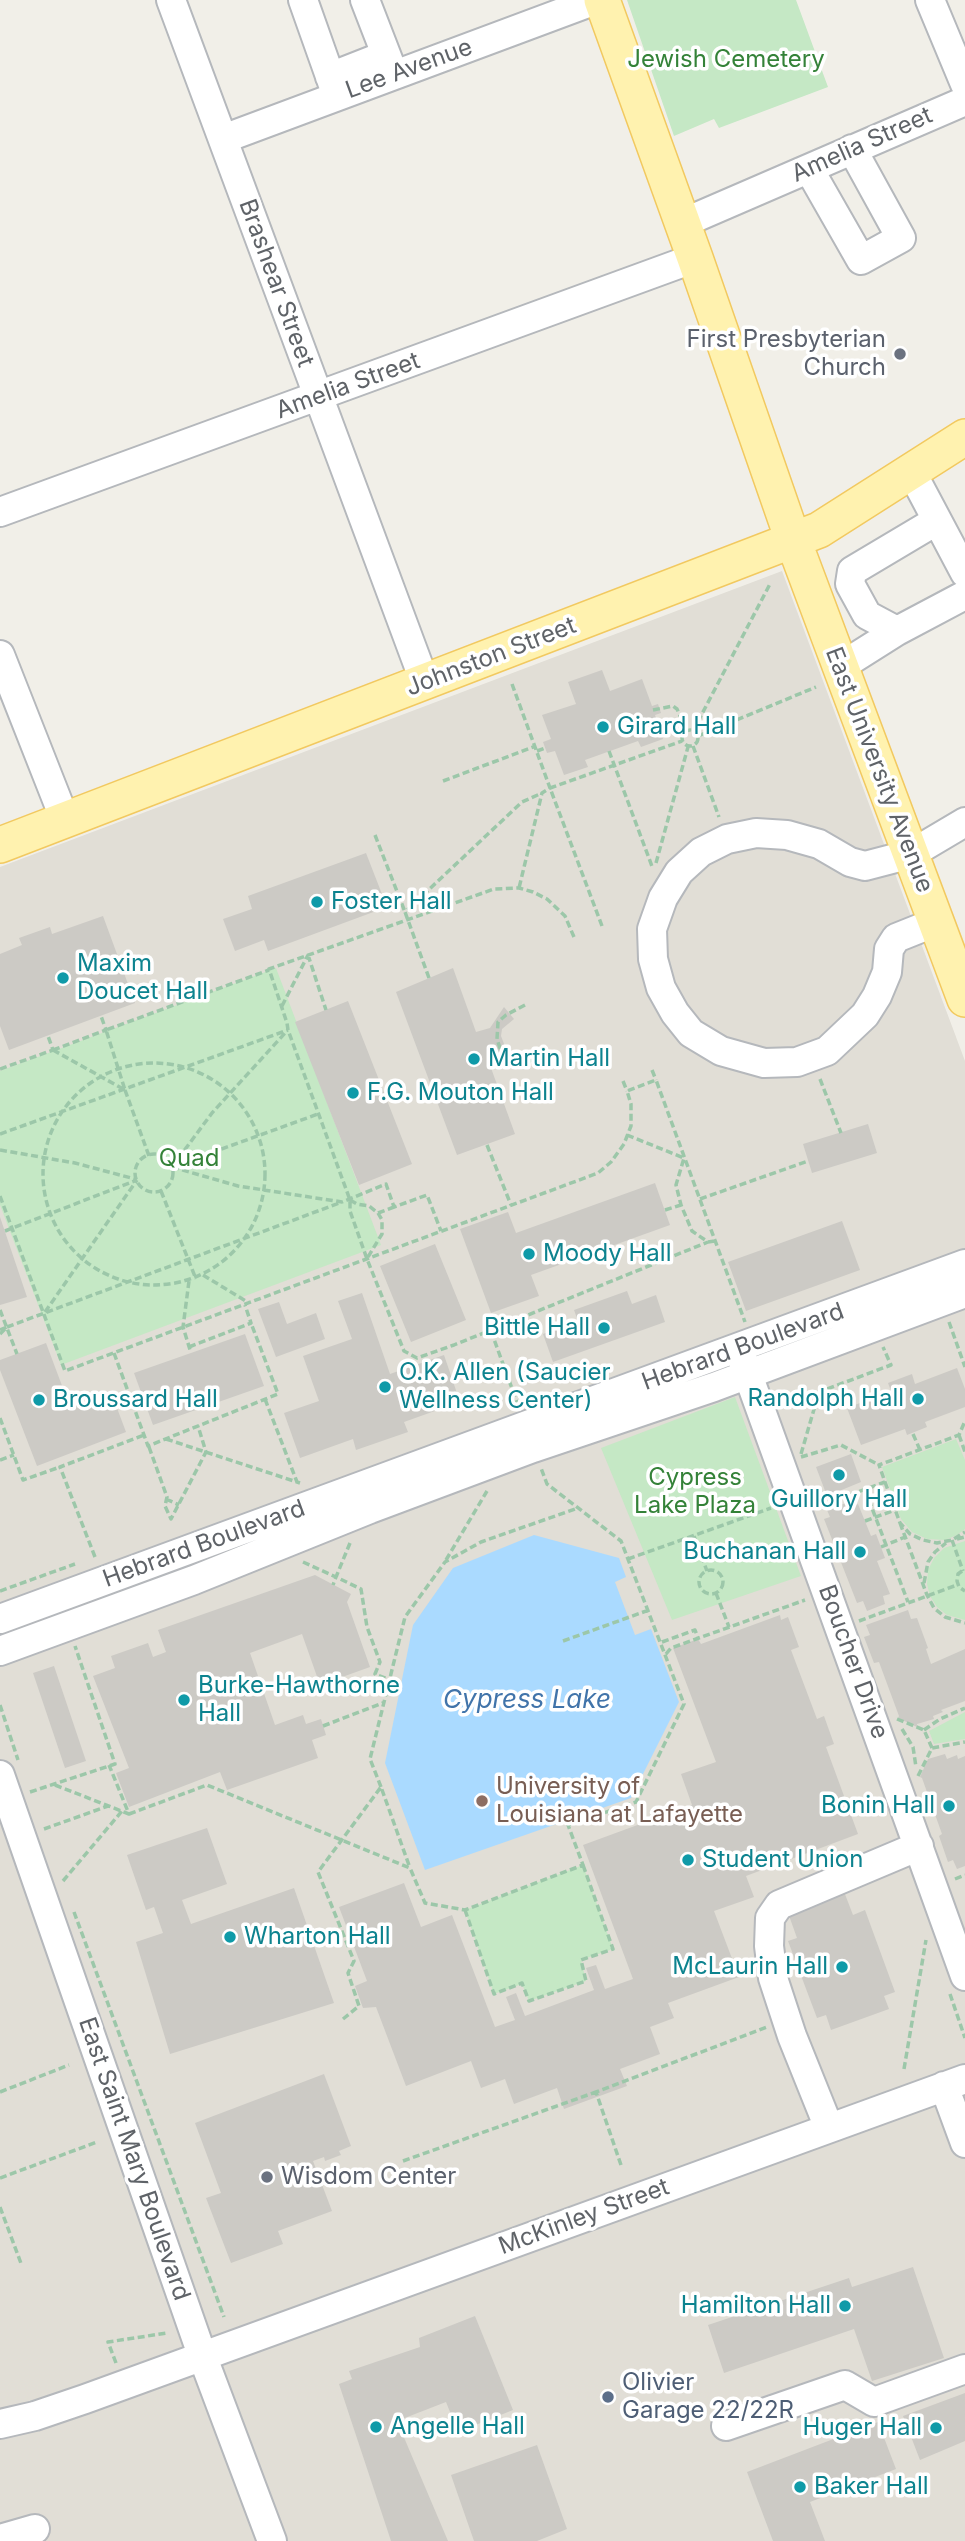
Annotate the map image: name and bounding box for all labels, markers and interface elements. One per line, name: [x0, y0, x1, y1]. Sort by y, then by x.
street label: Lee Avenue: [342, 33, 476, 105]
park label: Jewish Cemetery: [627, 46, 825, 74]
street label: Amelia Street: [787, 101, 937, 189]
street label: Brashear Street: [232, 195, 320, 371]
place label: First Presbyterian Church: [687, 326, 886, 382]
marker: First Presbyterian Church: [892, 346, 908, 362]
street label: Amelia Street: [272, 347, 424, 425]
street label: Johnston Street: [402, 611, 580, 703]
street label: East University Avenue: [819, 643, 939, 897]
place label: Girard Hall: [617, 713, 736, 741]
marker: Girard Hall: [595, 719, 611, 735]
place label: Foster Hall: [331, 888, 452, 916]
marker: Foster Hall: [309, 894, 325, 910]
place label: Maxim Doucet Hall: [77, 950, 208, 1006]
marker: Maxim Doucet Hall: [55, 970, 71, 986]
place label: Martin Hall: [488, 1045, 610, 1073]
marker: Martin Hall: [466, 1051, 482, 1067]
place label: F.G. Mouton Hall: [367, 1079, 554, 1107]
marker: F.G. Mouton Hall: [345, 1085, 361, 1101]
park label: Quad: [159, 1145, 219, 1173]
place label: Moody Hall: [543, 1240, 671, 1268]
marker: Moody Hall: [521, 1246, 537, 1262]
street label: Hebrard Boulevard: [638, 1297, 848, 1397]
place label: Bittle Hall: [484, 1314, 590, 1342]
marker: Bittle Hall: [596, 1320, 612, 1336]
place label: O.K. Allen (Saucier Wellness Center): [399, 1359, 610, 1415]
marker: O.K. Allen (Saucier Wellness Center): [377, 1379, 393, 1395]
place label: Randolph Hall: [748, 1385, 904, 1413]
place label: Broussard Hall: [53, 1386, 218, 1414]
marker: Randolph Hall: [910, 1391, 926, 1407]
marker: Broussard Hall: [31, 1392, 47, 1408]
park label: Cypress Lake Plaza: [634, 1464, 756, 1520]
marker: Guillory Hall: [831, 1467, 847, 1483]
place label: Guillory Hall: [771, 1486, 907, 1514]
street label: Hebrard Boulevard: [99, 1494, 309, 1594]
place label: Buchanan Hall: [683, 1538, 846, 1566]
marker: Buchanan Hall: [852, 1544, 868, 1560]
street label: Boucher Drive: [812, 1581, 894, 1743]
place label: Burke-Hawthorne Hall: [198, 1672, 400, 1728]
water label: Cypress Lake: [443, 1684, 611, 1716]
marker: Burke-Hawthorne Hall: [176, 1692, 192, 1708]
place label: University of Louisiana at Lafayette: [496, 1773, 743, 1829]
place label: Bonin Hall: [821, 1792, 935, 1820]
marker: University of Louisiana at Lafayette: [474, 1793, 490, 1809]
marker: Bonin Hall: [941, 1798, 957, 1814]
place label: Student Union: [702, 1846, 863, 1874]
marker: Student Union: [680, 1852, 696, 1868]
place label: Wharton Hall: [244, 1923, 391, 1951]
marker: Wharton Hall: [222, 1929, 238, 1945]
place label: McLaurin Hall: [672, 1953, 828, 1981]
marker: McLaurin Hall: [834, 1959, 850, 1975]
street label: East Saint Mary Boulevard: [72, 2014, 196, 2304]
place label: Wisdom Center: [281, 2163, 456, 2191]
marker: Wisdom Center: [259, 2169, 275, 2185]
street label: McKinley Street: [495, 2173, 673, 2261]
place label: Hamilton Hall: [681, 2292, 831, 2320]
marker: Hamilton Hall: [837, 2298, 853, 2314]
place label: Olivier Garage 22/22R: [622, 2369, 794, 2425]
marker: Olivier Garage 22/22R: [600, 2389, 616, 2405]
place label: Angelle Hall: [390, 2413, 525, 2441]
place label: Huger Hall: [803, 2414, 922, 2442]
marker: Angelle Hall: [368, 2419, 384, 2435]
marker: Huger Hall: [928, 2420, 944, 2436]
place label: Baker Hall: [814, 2473, 929, 2501]
marker: Baker Hall: [792, 2479, 808, 2495]

